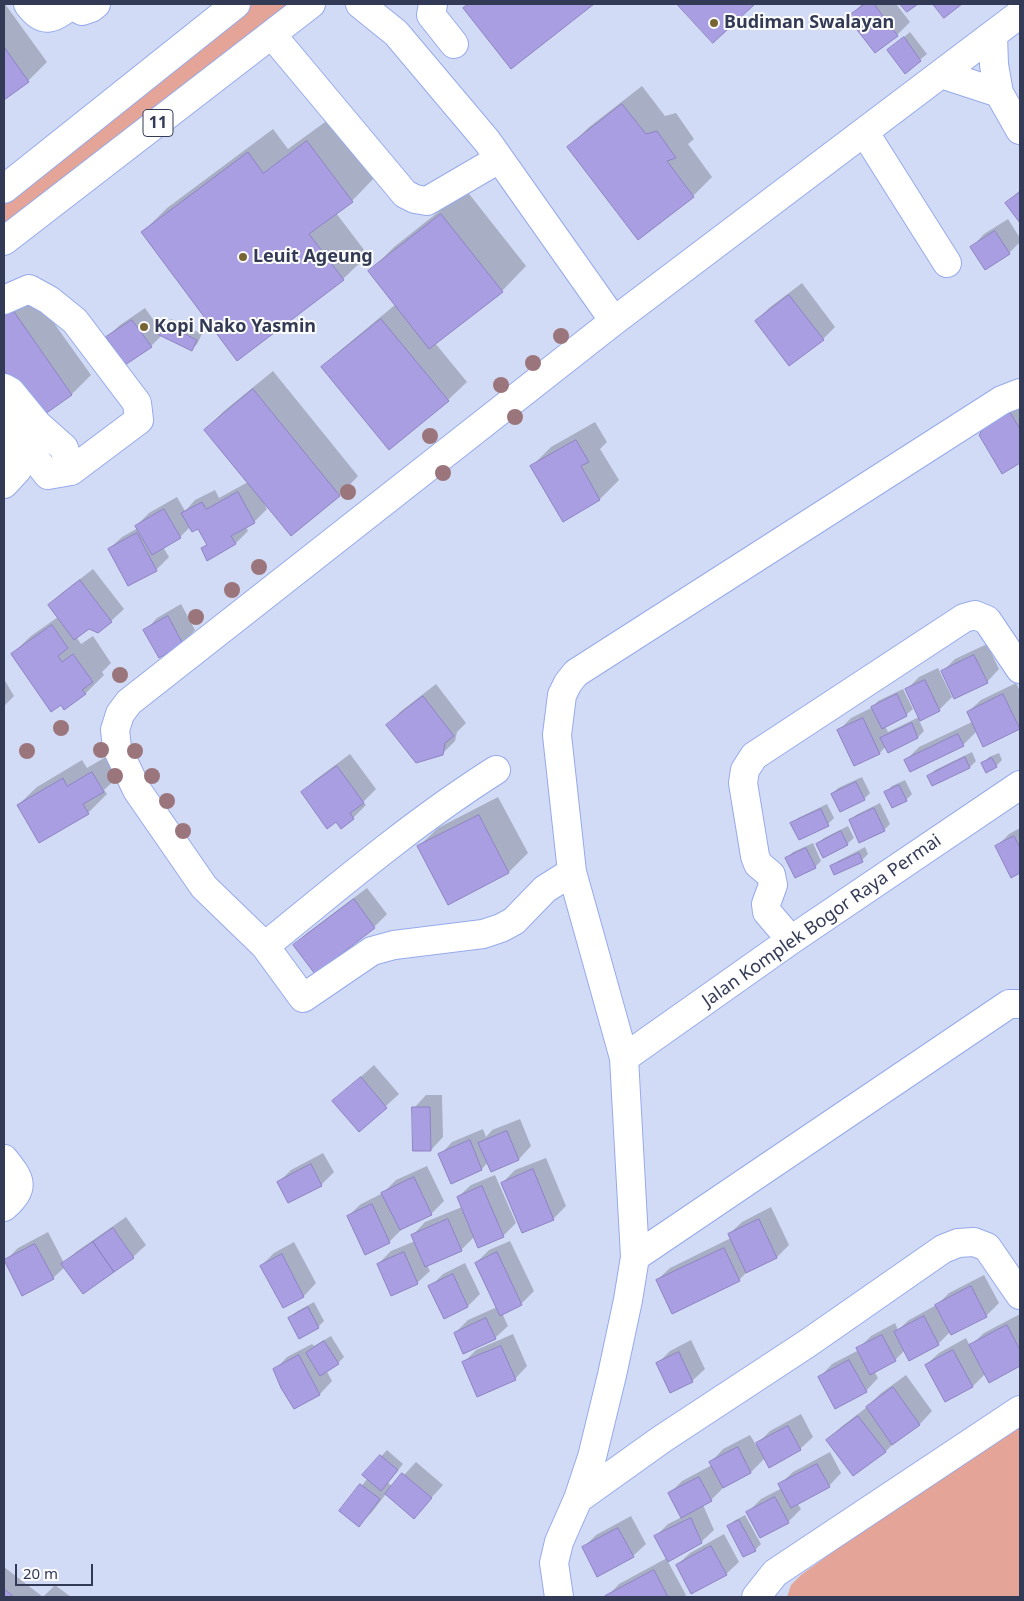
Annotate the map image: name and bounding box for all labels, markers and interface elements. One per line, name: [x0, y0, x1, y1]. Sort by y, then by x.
place label: Budiman Swalayan: [724, 12, 894, 34]
marker: Budiman Swalayan: [708, 17, 720, 29]
road number: 11: [143, 110, 173, 136]
place label: Leuit Ageung: [253, 246, 373, 268]
marker: Leuit Ageung: [237, 251, 249, 263]
place label: Kopi Nako Yasmin: [154, 316, 316, 338]
marker: Kopi Nako Yasmin: [138, 321, 150, 333]
street label: Jalan Komplek Bogor Raya Permai: [698, 830, 946, 1012]
scale bar: [18, 1554, 95, 1586]
text: 20 m: [23, 1563, 58, 1583]

